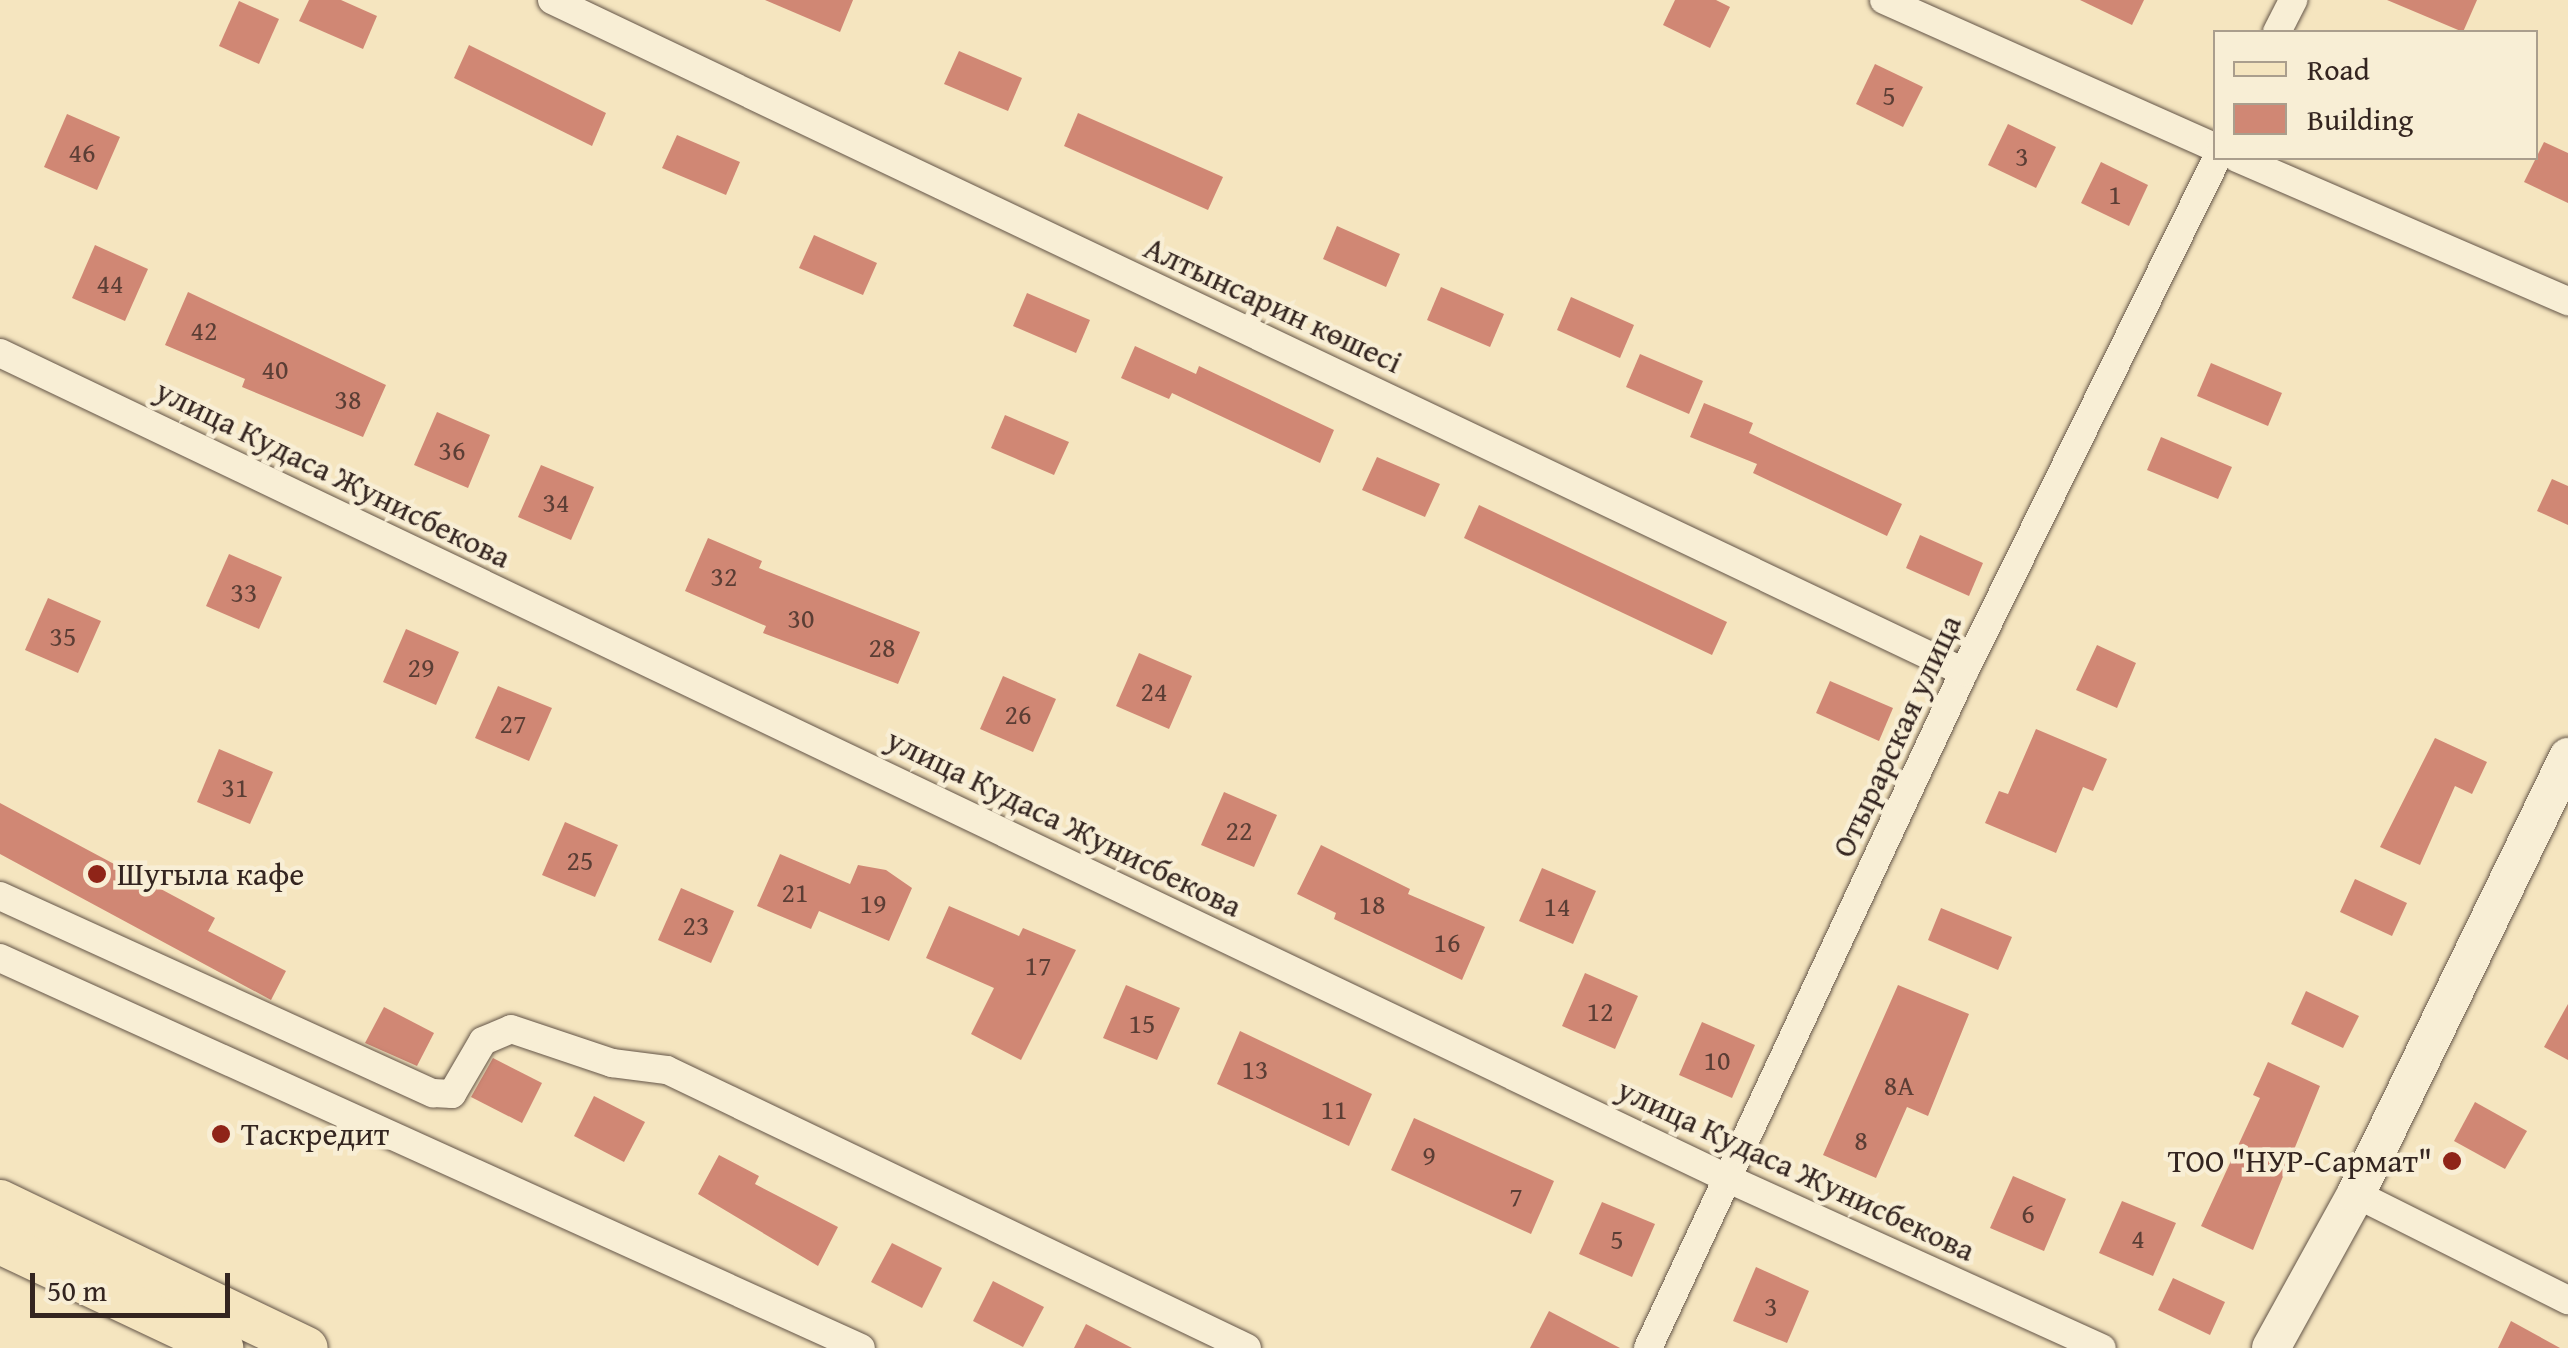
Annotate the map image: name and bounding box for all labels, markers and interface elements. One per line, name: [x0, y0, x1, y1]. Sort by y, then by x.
legend: [2213, 30, 2538, 160]
text: Road: [2307, 47, 2370, 91]
house number: 5: [1882, 78, 1896, 112]
text: Building: [2307, 97, 2413, 141]
house number: 46: [69, 135, 95, 169]
house number: 3: [2015, 139, 2029, 173]
house number: 1: [2108, 177, 2122, 211]
street label: Алтынсарин көшесі: [1138, 228, 1408, 382]
house number: 44: [97, 266, 123, 300]
house number: 42: [191, 313, 217, 347]
house number: 40: [262, 352, 288, 386]
street label: улица Кудаса Жунисбекова: [149, 371, 517, 577]
house number: 38: [335, 382, 361, 416]
house number: 36: [439, 433, 465, 467]
house number: 34: [543, 485, 569, 519]
house number: 32: [711, 559, 737, 593]
house number: 33: [231, 575, 257, 609]
house number: 30: [788, 601, 814, 635]
street label: Отырарская улица: [1824, 609, 1970, 863]
house number: 35: [50, 619, 76, 653]
house number: 28: [869, 630, 895, 664]
house number: 29: [408, 650, 434, 684]
house number: 24: [1141, 674, 1167, 708]
house number: 26: [1005, 697, 1031, 731]
house number: 27: [500, 706, 526, 740]
street label: улица Кудаса Жунисбекова: [880, 720, 1248, 926]
house number: 31: [222, 770, 248, 804]
house number: 22: [1226, 813, 1252, 847]
house number: 25: [567, 843, 593, 877]
place label: Шугыла кафе: [117, 855, 304, 893]
marker: Шугыла кафе: [86, 863, 108, 885]
house number: 21: [782, 875, 808, 909]
house number: 19: [860, 886, 886, 920]
house number: 18: [1359, 887, 1385, 921]
house number: 14: [1544, 889, 1570, 923]
house number: 23: [683, 908, 709, 942]
house number: 16: [1434, 925, 1460, 959]
house number: 17: [1025, 948, 1051, 982]
house number: 12: [1587, 994, 1613, 1028]
house number: 15: [1129, 1006, 1155, 1040]
house number: 10: [1704, 1043, 1730, 1077]
house number: 13: [1242, 1052, 1268, 1086]
house number: 8A: [1884, 1068, 1914, 1102]
street label: улица Кудаса Жунисбекова: [1611, 1070, 1981, 1270]
house number: 11: [1321, 1092, 1347, 1126]
place label: Таскредит: [241, 1115, 389, 1153]
marker: Таскредит: [210, 1123, 232, 1145]
house number: 8: [1854, 1123, 1868, 1157]
house number: 9: [1422, 1138, 1436, 1172]
place label: ТОО "НУР-Сармат": [2168, 1142, 2432, 1180]
marker: ТОО "НУР-Сармат": [2441, 1150, 2463, 1172]
house number: 7: [1509, 1179, 1523, 1213]
house number: 6: [2021, 1196, 2035, 1230]
house number: 4: [2131, 1221, 2145, 1255]
house number: 5: [1610, 1222, 1624, 1256]
scale bar: [35, 1253, 235, 1315]
text: 50 m: [47, 1268, 107, 1312]
house number: 3: [1764, 1289, 1778, 1323]

